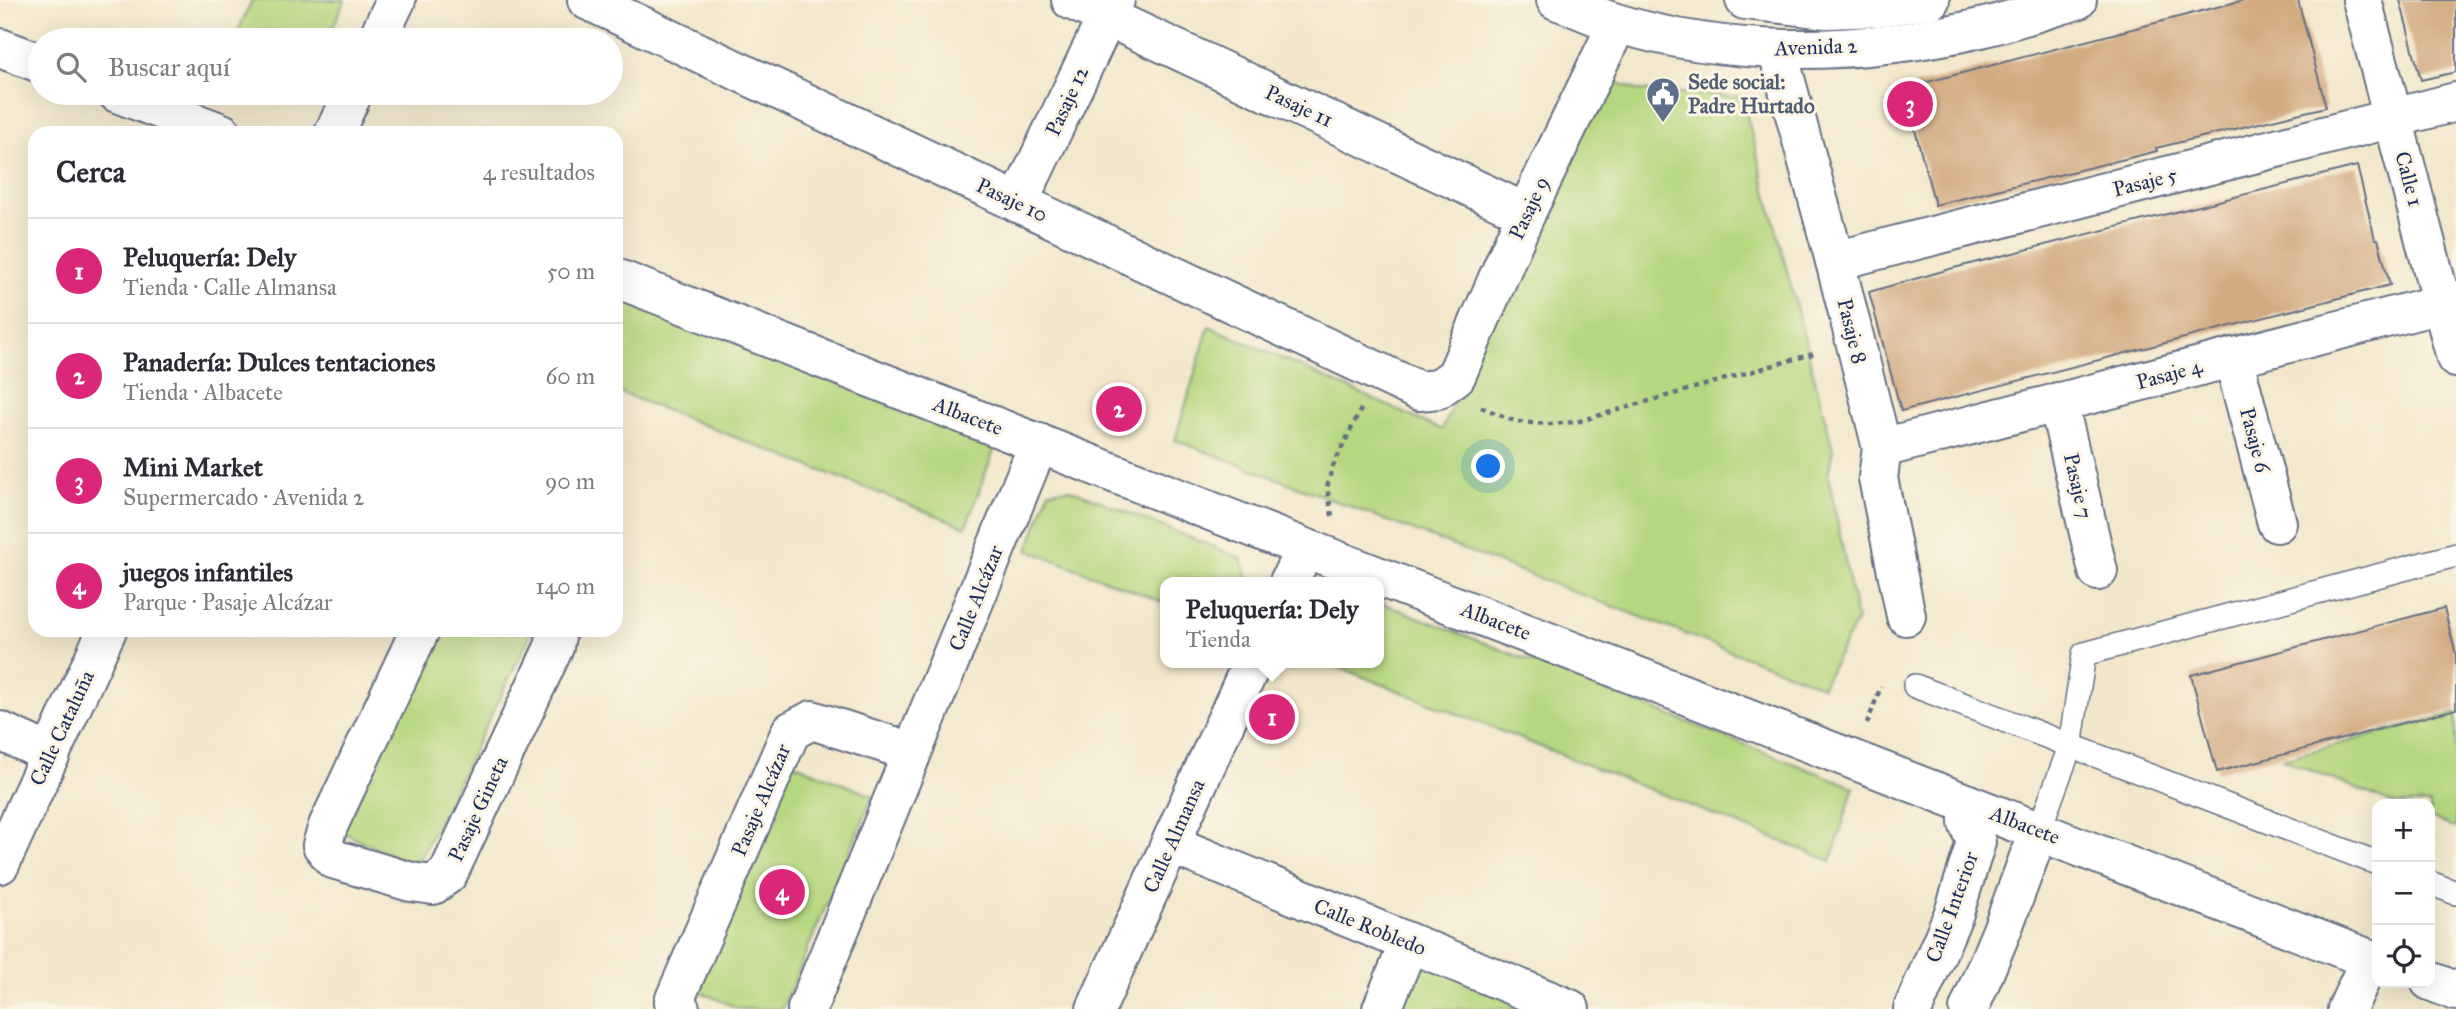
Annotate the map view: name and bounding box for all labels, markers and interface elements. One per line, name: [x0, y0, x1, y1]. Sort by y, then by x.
search box: [28, 28, 623, 105]
street label: Avenida 2: [1773, 33, 1859, 61]
icon: search: [52, 48, 90, 86]
text: Buscar aquí: [108, 51, 230, 83]
street label: Pasaje 12: [1040, 61, 1095, 140]
place label: Sede social: Padre Hurtado: [1688, 69, 1815, 119]
public building icon: Sede social: Padre Hurtado: [1644, 75, 1682, 124]
pin: 3: [1887, 78, 1933, 130]
street label: Pasaje 11: [1261, 79, 1337, 133]
street label: Calle 1: [2389, 149, 2429, 209]
text: Cerca: [56, 154, 125, 190]
text: 4 resultados: [483, 158, 595, 186]
street label: Pasaje 5: [2110, 161, 2180, 202]
street label: Pasaje 10: [972, 172, 1052, 228]
street label: Pasaje 9: [1503, 172, 1555, 244]
text: Peluquería: Dely: [123, 241, 296, 273]
text: 1: [74, 257, 84, 285]
text: 50 m: [547, 257, 595, 285]
text: Tienda · Calle Almansa: [123, 273, 337, 301]
street label: Pasaje 8: [1831, 296, 1873, 366]
text: Panadería: Dulces tentaciones: [123, 346, 435, 378]
street label: Pasaje 4: [2133, 352, 2206, 395]
text: 2: [73, 362, 85, 390]
text: 60 m: [546, 362, 595, 390]
text: Tienda · Albacete: [123, 378, 283, 406]
pin: 2: [1096, 383, 1142, 435]
street label: Albacete: [928, 390, 1007, 441]
street label: Pasaje 6: [2234, 405, 2276, 477]
your location: [1471, 449, 1505, 483]
text: Mini Market: [123, 451, 263, 483]
street label: Pasaje 7: [2058, 451, 2098, 521]
text: 3: [74, 467, 84, 495]
text: 90 m: [545, 467, 595, 495]
text: Supermercado · Avenida 2: [123, 483, 364, 511]
street label: Calle Alcázar: [943, 541, 1009, 655]
text: juegos infantiles: [123, 556, 293, 588]
text: 4: [73, 572, 85, 600]
text: 140 m: [535, 572, 595, 600]
popup: [1160, 577, 1384, 668]
text: Parque · Pasaje Alcázar: [123, 588, 333, 616]
text: Peluquería: Dely: [1185, 593, 1359, 625]
street label: Albacete: [1456, 595, 1535, 646]
text: Tienda: [1185, 625, 1251, 653]
street label: Calle Cataluña: [24, 666, 100, 790]
pin: 1: [1249, 691, 1295, 743]
street label: Pasaje Alcázar: [726, 740, 796, 860]
street label: Pasaje Gineta: [442, 752, 514, 866]
street label: Calle Almansa: [1137, 775, 1211, 897]
street label: Albacete: [1985, 799, 2064, 850]
map controls: [2372, 799, 2435, 988]
button: +: [2372, 799, 2435, 862]
street label: Calle Interior: [1920, 848, 1984, 966]
button: −: [2372, 862, 2435, 925]
pin: 4: [759, 866, 805, 918]
street label: Calle Robledo: [1310, 893, 1430, 961]
button: locate: [2372, 925, 2435, 988]

